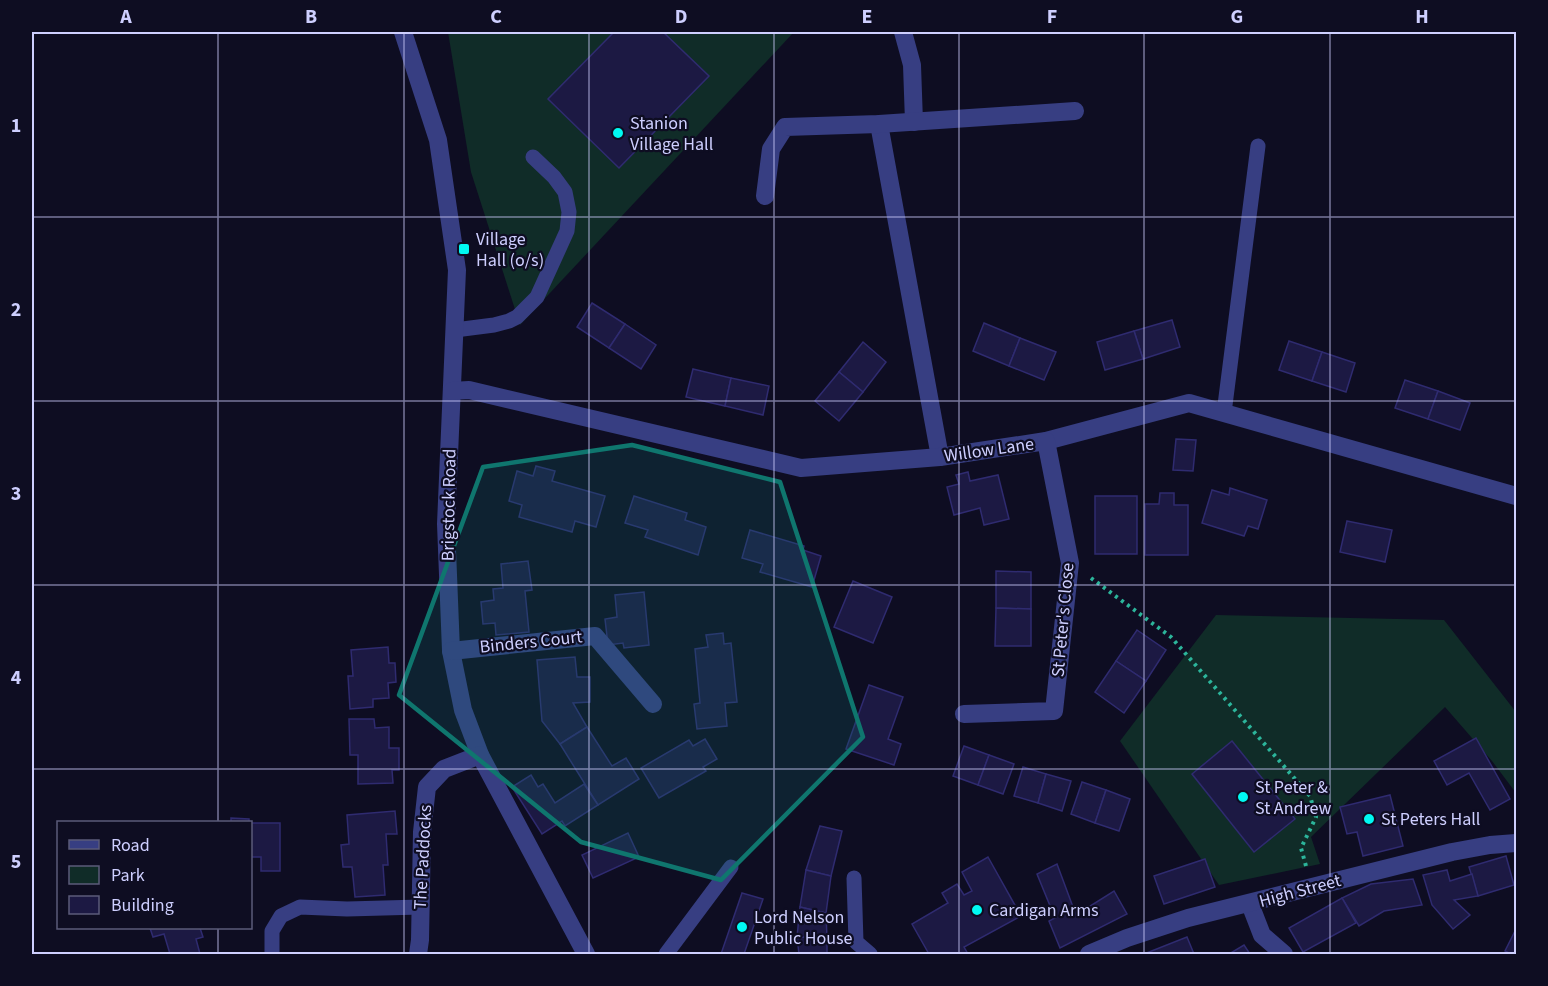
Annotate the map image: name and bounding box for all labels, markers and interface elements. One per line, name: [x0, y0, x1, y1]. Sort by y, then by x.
text: A: [119, 3, 132, 31]
text: B: [305, 3, 317, 31]
text: C: [490, 3, 502, 31]
text: D: [675, 3, 687, 31]
text: E: [862, 3, 872, 31]
text: F: [1047, 3, 1057, 31]
text: G: [1231, 3, 1243, 31]
text: H: [1415, 3, 1429, 31]
place label: Stanion Village Hall: [630, 111, 713, 157]
text: 1: [11, 112, 21, 140]
marker: Stanion Village Hall: [611, 126, 625, 140]
place label: Village Hall (o/s): [476, 227, 544, 273]
marker: Village Hall (o/s): [457, 242, 471, 256]
text: 2: [11, 296, 21, 324]
street label: Willow Lane: [942, 431, 1036, 469]
street label: Brigstock Road: [436, 449, 462, 561]
text: 3: [11, 480, 21, 508]
street label: St Peter's Close: [1046, 562, 1080, 678]
street label: Binders Court: [478, 624, 584, 660]
text: 4: [11, 664, 22, 692]
place label: St Peter & St Andrew: [1255, 775, 1332, 821]
marker: St Peter & St Andrew: [1236, 790, 1250, 804]
street label: The Paddocks: [408, 804, 438, 910]
place label: St Peters Hall: [1381, 807, 1480, 832]
marker: St Peters Hall: [1362, 812, 1376, 826]
legend: [57, 821, 252, 929]
text: Road: [111, 833, 150, 858]
text: 5: [11, 848, 21, 876]
text: Park: [111, 863, 145, 888]
street label: High Street: [1256, 868, 1344, 914]
text: Building: [111, 893, 174, 918]
place label: Cardigan Arms: [989, 898, 1099, 923]
marker: Cardigan Arms: [970, 903, 984, 917]
place label: Lord Nelson Public House: [754, 905, 853, 951]
marker: Lord Nelson Public House: [735, 920, 749, 934]

